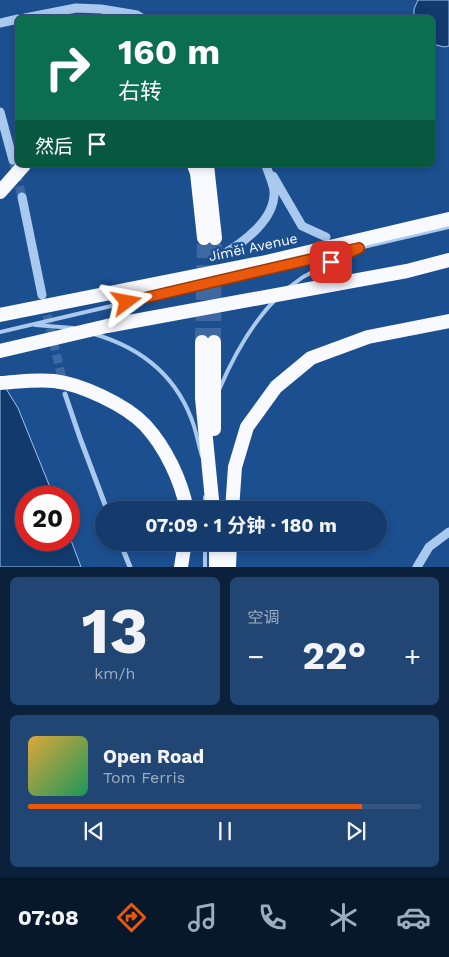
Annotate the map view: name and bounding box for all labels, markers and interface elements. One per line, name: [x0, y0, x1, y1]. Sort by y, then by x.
text: 160 m: [118, 31, 220, 73]
icon: right: [35, 35, 100, 100]
text: 右转: [118, 79, 162, 104]
icon: arrive: [83, 130, 111, 158]
text: 然后: [35, 135, 73, 158]
street label: Jíměi Avenue: [207, 230, 299, 264]
pin: [310, 241, 352, 283]
icon: arrive: [317, 248, 345, 276]
position arrow: [100, 275, 152, 327]
speed limit sign: 20: [15, 486, 80, 551]
text: 07:09 · 1 分钟 · 180 m: [145, 514, 337, 537]
text: 13: [81, 593, 148, 669]
text: 空调: [248, 608, 280, 627]
text: 22°: [302, 634, 366, 678]
text: −: [248, 640, 264, 673]
text: +: [404, 640, 421, 673]
text: km/h: [94, 664, 135, 683]
text: Open Road: [103, 745, 204, 768]
text: Tom Ferris: [103, 768, 185, 787]
icon: previous: [80, 817, 108, 845]
icon: pause: [211, 817, 239, 845]
icon: next: [342, 817, 370, 845]
icon: directions: [114, 900, 149, 935]
icon: music: [185, 900, 220, 935]
icon: phone: [255, 900, 290, 935]
icon: climate: [326, 900, 361, 935]
icon: car: [396, 900, 431, 935]
text: 07:08: [18, 905, 79, 930]

